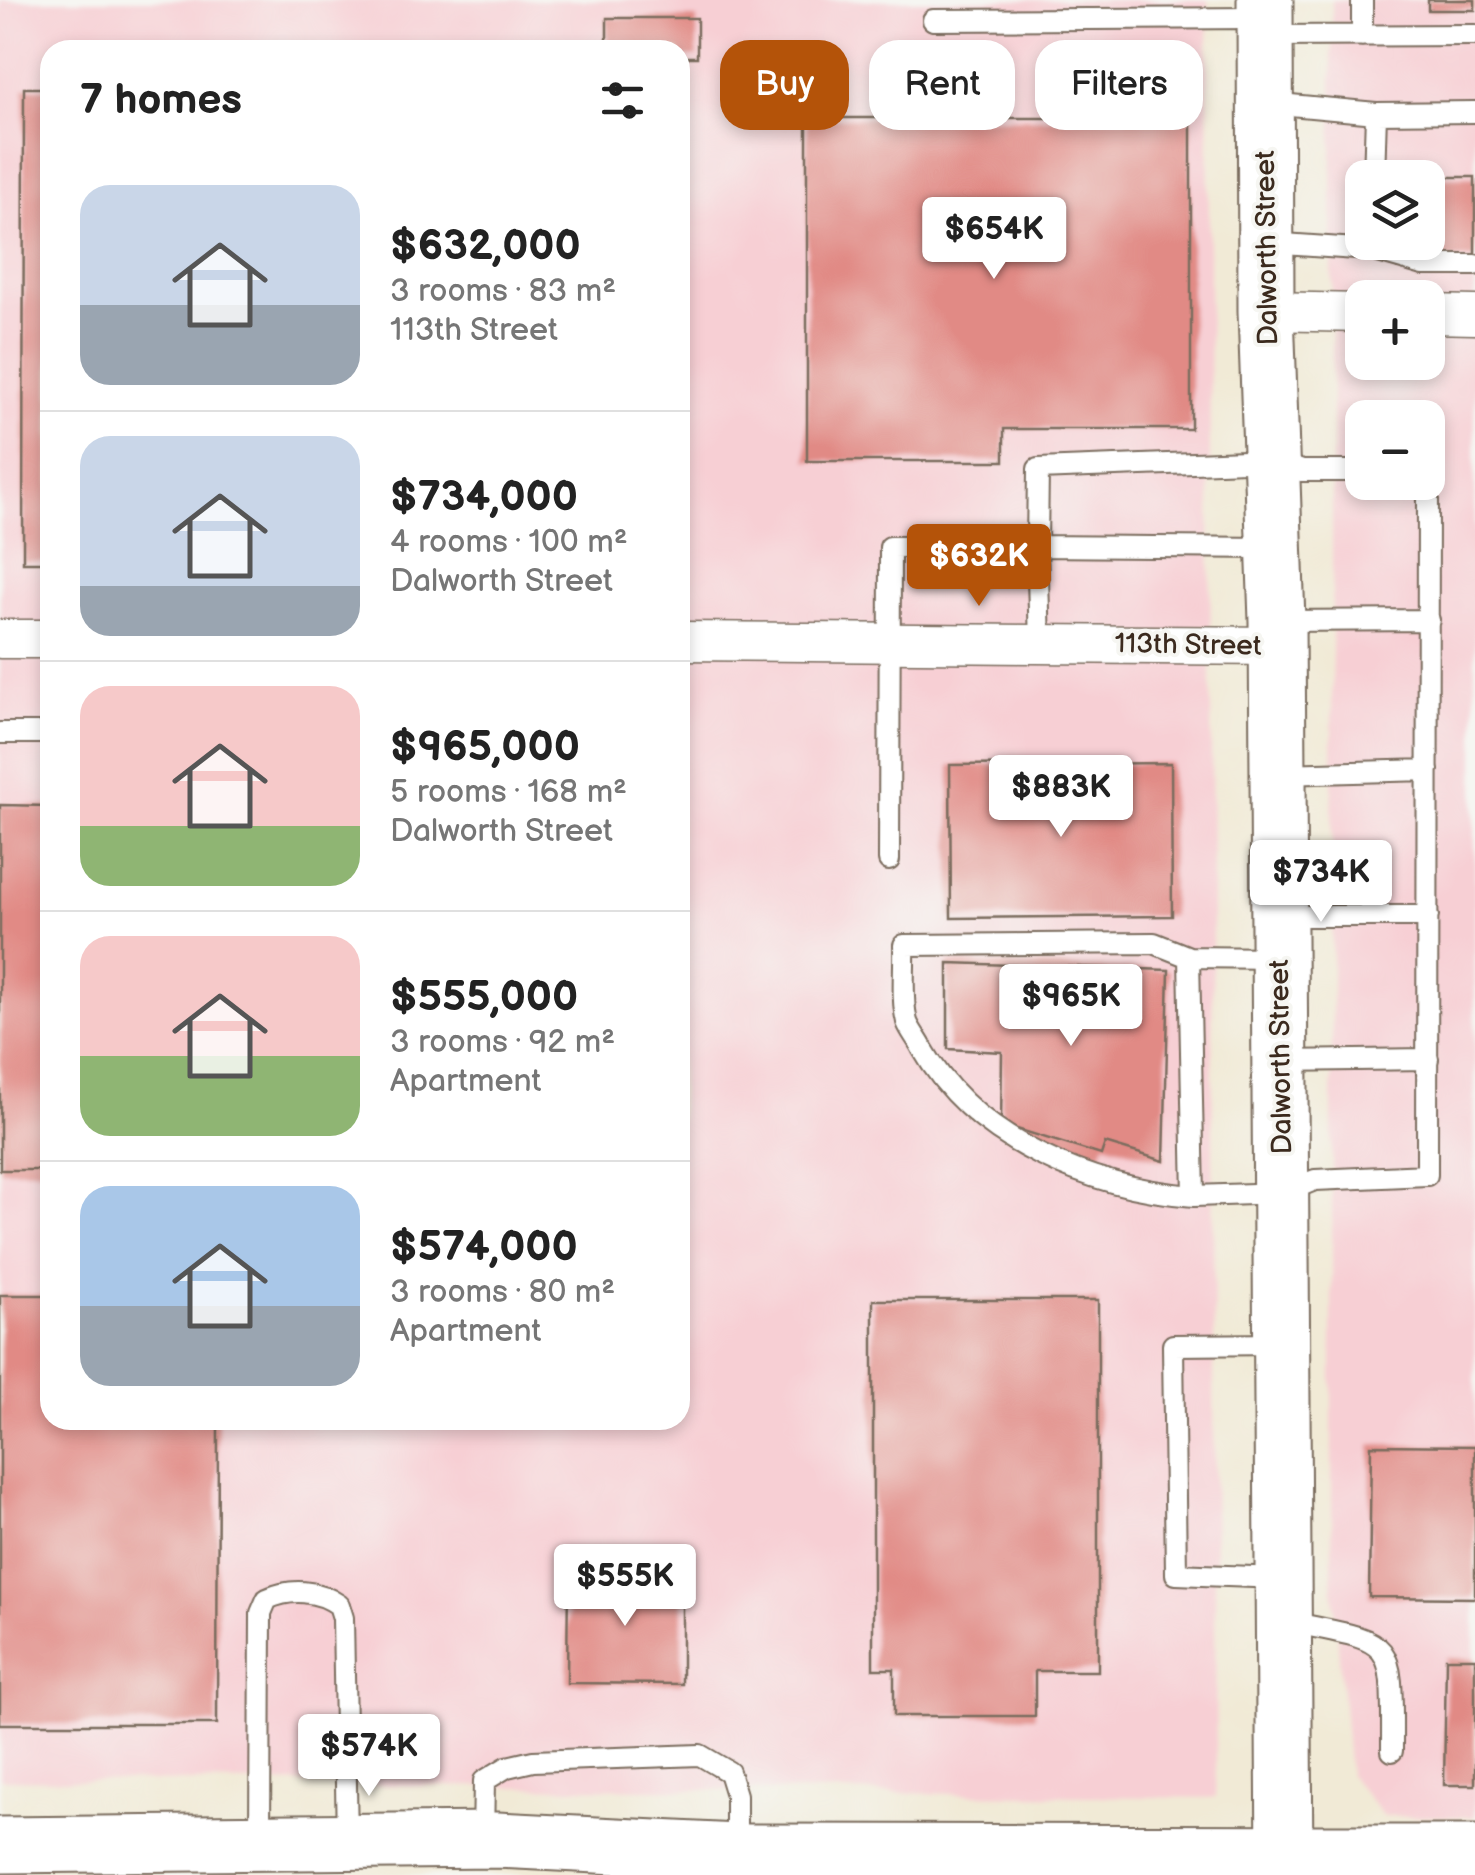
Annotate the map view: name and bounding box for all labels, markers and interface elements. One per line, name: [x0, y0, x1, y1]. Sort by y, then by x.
chip: Buy: [720, 40, 849, 130]
chip: Rent: [869, 40, 1015, 130]
chip: Filters: [1035, 40, 1203, 130]
icon: filters: [595, 73, 650, 128]
text: 7 homes: [80, 75, 242, 126]
street label: Dalworth Street: [1249, 150, 1285, 346]
map controls: [1345, 160, 1445, 500]
button: layers: [1345, 160, 1445, 260]
pin: $654K: [924, 197, 1064, 282]
text: $654K: [944, 210, 1044, 249]
text: $632,000: [390, 221, 581, 272]
icon: home: [160, 225, 280, 345]
text: 3 rooms · 83 m²: [390, 272, 616, 311]
button: +: [1345, 280, 1445, 380]
text: 113th Street: [390, 311, 558, 350]
button: −: [1345, 400, 1445, 500]
text: $734,000: [390, 472, 578, 523]
icon: home: [160, 476, 280, 596]
text: 4 rooms · 100 m²: [390, 523, 628, 562]
pin: $632K: [909, 524, 1049, 609]
text: $632K: [929, 537, 1029, 576]
text: Dalworth Street: [390, 562, 613, 601]
street label: 113th Street: [1114, 627, 1262, 663]
text: $965,000: [390, 722, 580, 773]
icon: home: [160, 726, 280, 846]
pin: $883K: [991, 755, 1131, 840]
text: $883K: [1011, 768, 1111, 807]
text: 5 rooms · 168 m²: [390, 773, 627, 812]
text: Dalworth Street: [390, 812, 613, 851]
pin: $734K: [1251, 840, 1391, 925]
text: $734K: [1272, 853, 1370, 892]
street label: Dalworth Street: [1263, 959, 1299, 1155]
pin: $965K: [1001, 964, 1141, 1049]
text: $555,000: [390, 972, 578, 1023]
icon: home: [160, 976, 280, 1096]
text: $965K: [1021, 977, 1121, 1016]
text: 3 rooms · 92 m²: [390, 1023, 615, 1062]
text: Apartment: [390, 1062, 541, 1101]
text: $574,000: [390, 1222, 578, 1273]
icon: home: [160, 1226, 280, 1346]
text: 3 rooms · 80 m²: [390, 1273, 615, 1312]
text: Apartment: [390, 1312, 541, 1351]
pin: $555K: [555, 1544, 695, 1629]
text: $555K: [576, 1557, 674, 1596]
pin: $574K: [299, 1714, 439, 1799]
text: $574K: [320, 1727, 418, 1766]

